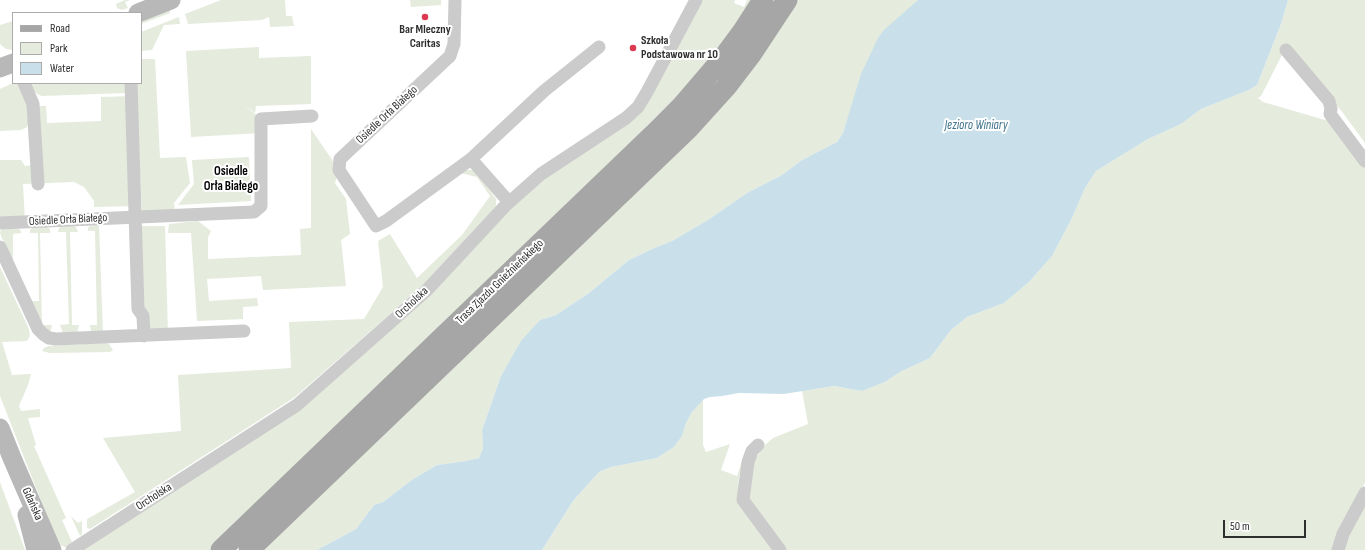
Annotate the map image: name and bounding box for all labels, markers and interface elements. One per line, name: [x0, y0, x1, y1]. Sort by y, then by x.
legend: [12, 12, 142, 84]
marker: Bar Mleczny Caritas: [420, 12, 430, 22]
text: Road: [50, 21, 70, 36]
place label: Bar Mleczny Caritas: [399, 23, 451, 51]
place label: Szkoła Podstawowa nr 10: [641, 34, 718, 62]
text: Park: [50, 41, 68, 56]
marker: Szkoła Podstawowa nr 10: [628, 43, 638, 53]
text: Water: [50, 61, 74, 76]
street label: Osiedle Orła Białego: [353, 83, 421, 147]
water label: Jezioro Winiary: [944, 118, 1008, 134]
district label: Osiedle Orła Białego: [204, 164, 258, 195]
street label: Osiedle Orła Białego: [28, 211, 108, 229]
street label: Trasa Zjazdu Gnieźnieńskiego: [453, 237, 547, 327]
street label: Orcholska: [393, 284, 431, 322]
street label: Orcholska: [133, 480, 175, 514]
street label: Gdańska: [18, 485, 46, 523]
scale bar: [1225, 512, 1308, 538]
text: 50 m: [1230, 519, 1250, 534]

